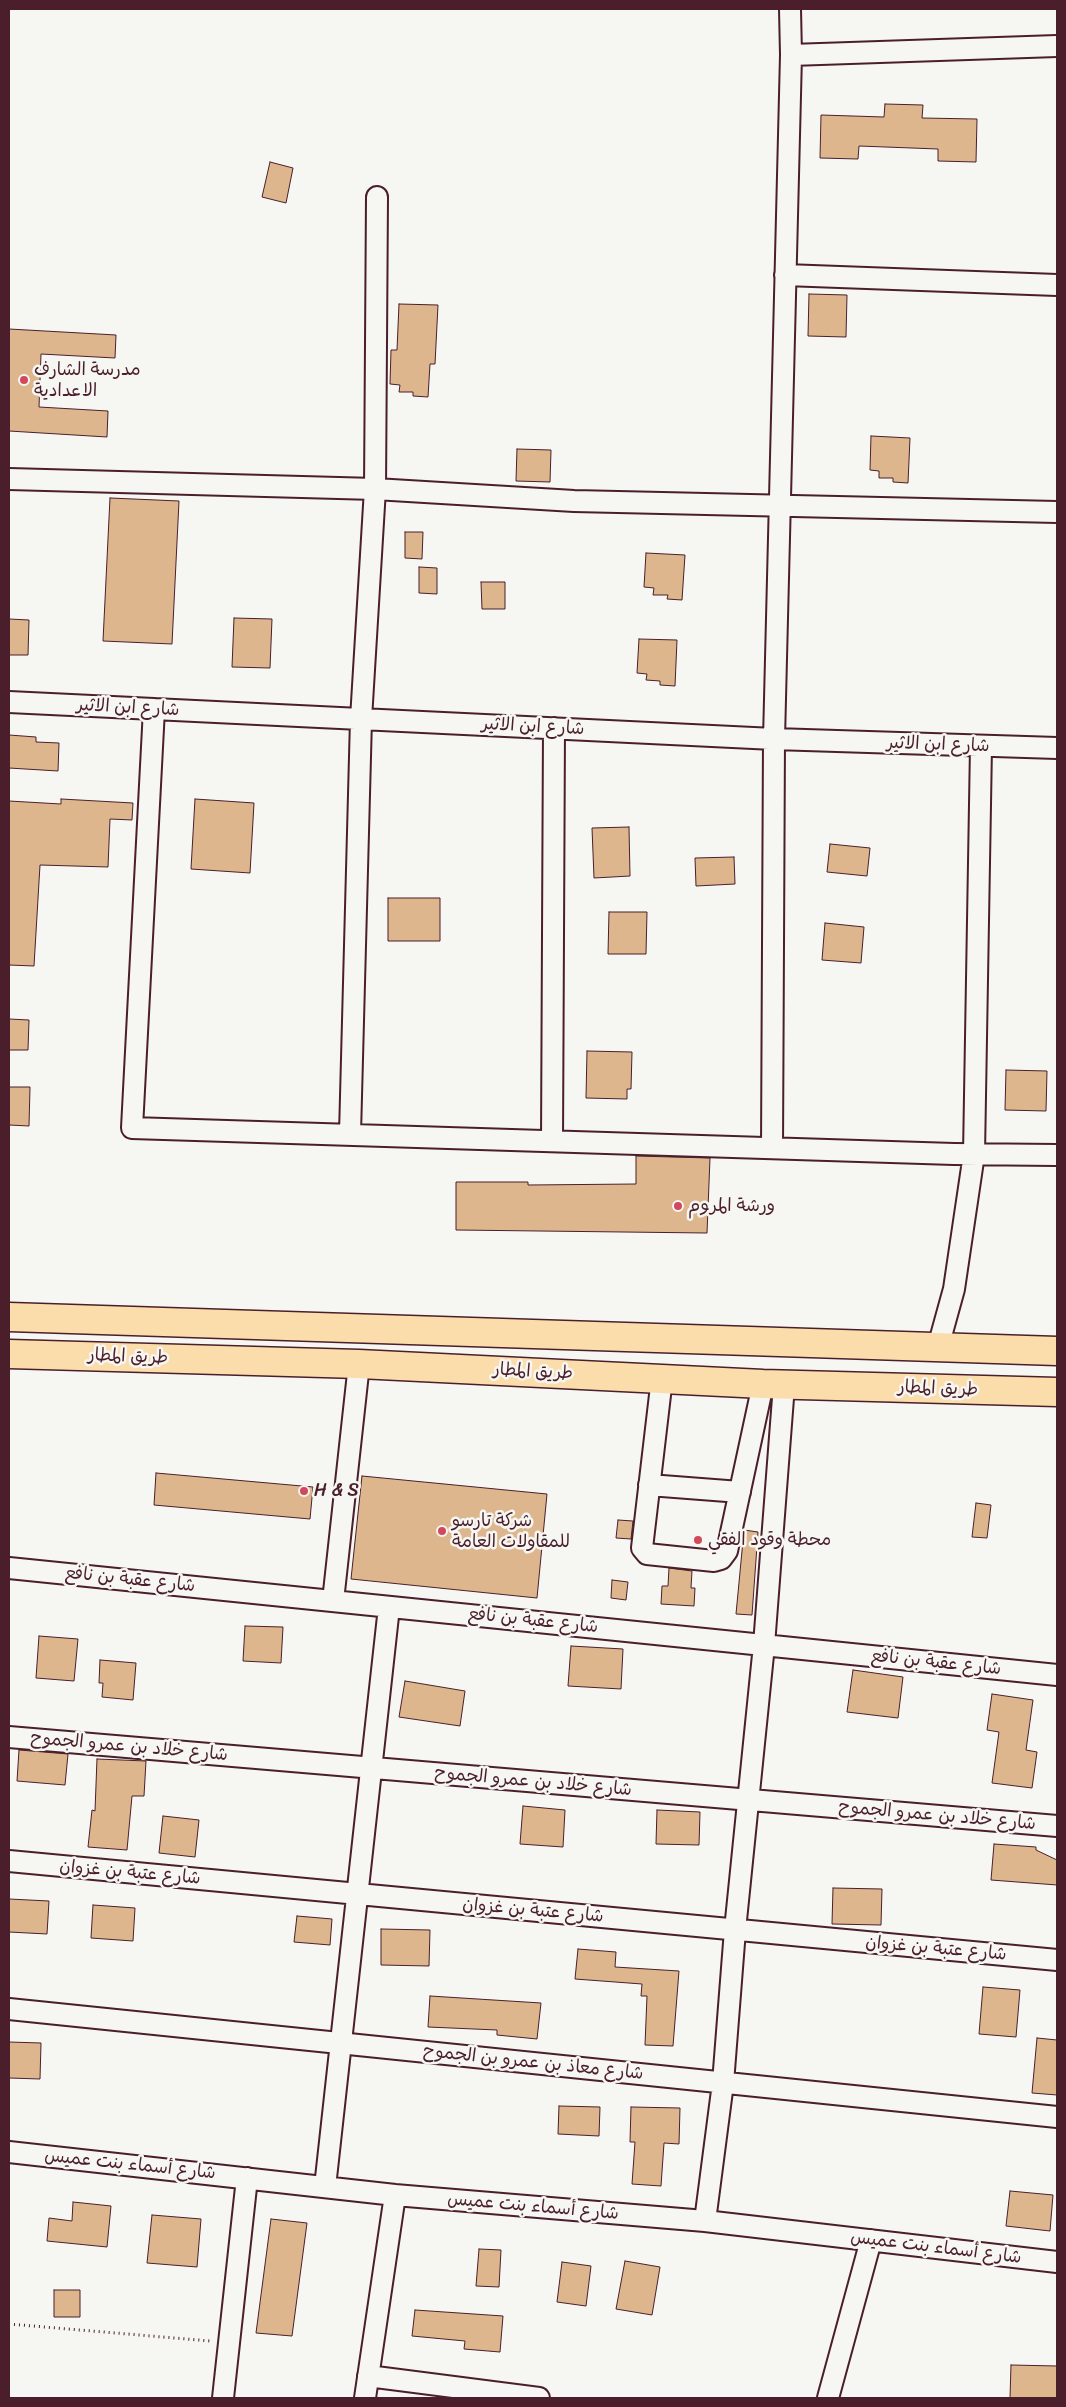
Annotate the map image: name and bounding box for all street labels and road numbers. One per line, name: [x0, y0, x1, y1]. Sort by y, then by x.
street label: شارع ابن الاثير: [76, 695, 180, 721]
street label: شارع ابن الاثير: [481, 714, 585, 740]
street label: شارع ابن الاثير: [886, 732, 990, 758]
street label: طريق المطار: [88, 1345, 168, 1369]
street label: طريق المطار: [492, 1359, 574, 1385]
street label: طريق المطار: [898, 1377, 978, 1401]
street label: شارع عقبة بن نافع: [64, 1562, 196, 1598]
street label: شارع عقبة بن نافع: [467, 1603, 599, 1639]
street label: شارع عقبة بن نافع: [870, 1645, 1002, 1681]
street label: شارع خلاد بن عمرو الجموح: [29, 1728, 229, 1766]
street label: شارع خلاد بن عمرو الجموح: [433, 1763, 633, 1801]
street label: شارع خلاد بن عمرو الجموح: [837, 1797, 1037, 1835]
street label: شارع عتبة بن غزوان: [58, 1856, 202, 1890]
street label: شارع عتبة بن غزوان: [461, 1894, 605, 1928]
street label: شارع عتبة بن غزوان: [864, 1932, 1008, 1966]
street label: شارع معاذ بن عمرو بن الجموح: [422, 2041, 644, 2085]
street label: شارع أسماء بنت عميس: [43, 2145, 217, 2185]
street label: شارع أسماء بنت عميس: [446, 2189, 620, 2225]
street label: شارع أسماء بنت عميس: [849, 2227, 1023, 2269]

